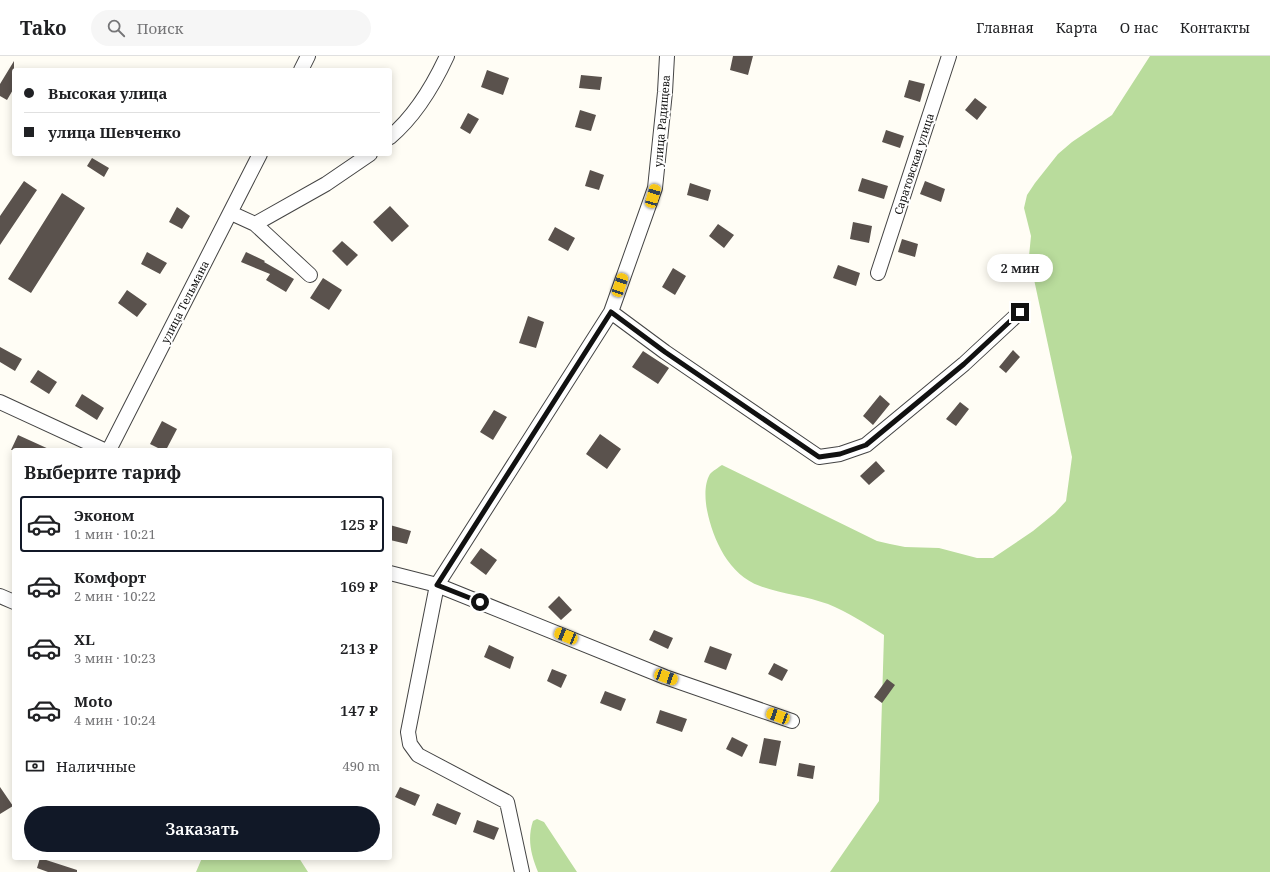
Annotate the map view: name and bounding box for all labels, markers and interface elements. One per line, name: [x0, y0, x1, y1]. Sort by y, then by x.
search box: [91, 10, 371, 46]
text: Tako: [20, 15, 67, 41]
icon: search: [105, 17, 127, 39]
text: Поиск: [137, 18, 184, 38]
text: Главная: [976, 18, 1034, 37]
text: Карта: [1056, 18, 1098, 37]
text: О нас: [1120, 18, 1158, 37]
text: Контакты: [1180, 18, 1250, 37]
street label: улица Радищева: [650, 74, 673, 168]
text: Высокая улица: [48, 83, 167, 103]
street label: Саратовская улица: [890, 111, 937, 216]
text: улица Шевченко: [48, 122, 181, 142]
car: [644, 183, 662, 209]
callout: 2 мин: [987, 254, 1053, 282]
street label: улица Тельмана: [157, 258, 212, 346]
text: 2 мин: [1000, 259, 1040, 277]
car: [610, 272, 630, 298]
route end: [1011, 303, 1029, 321]
text: Выберите тариф: [24, 460, 181, 484]
text: Эконом: [74, 505, 134, 525]
icon: car: [26, 506, 62, 542]
text: 125 ₽: [340, 514, 378, 534]
text: 1 мин · 10:21: [74, 525, 156, 543]
text: Комфорт: [74, 567, 146, 587]
icon: car: [26, 568, 62, 604]
text: 169 ₽: [340, 576, 378, 596]
text: 2 мин · 10:22: [74, 587, 156, 605]
route start: [471, 593, 489, 611]
car: [553, 626, 579, 646]
text: XL: [74, 629, 95, 649]
icon: car: [26, 630, 62, 666]
text: 213 ₽: [340, 638, 378, 658]
text: 3 мин · 10:23: [74, 649, 156, 667]
car: [653, 667, 679, 687]
text: Moto: [74, 691, 113, 711]
icon: car: [26, 692, 62, 728]
text: 147 ₽: [340, 700, 378, 720]
car: [765, 706, 791, 726]
text: 4 мин · 10:24: [74, 711, 156, 729]
icon: cash: [24, 755, 46, 777]
text: Наличные: [56, 756, 136, 776]
text: 490 m: [343, 757, 380, 775]
button: Заказать: [24, 806, 380, 852]

